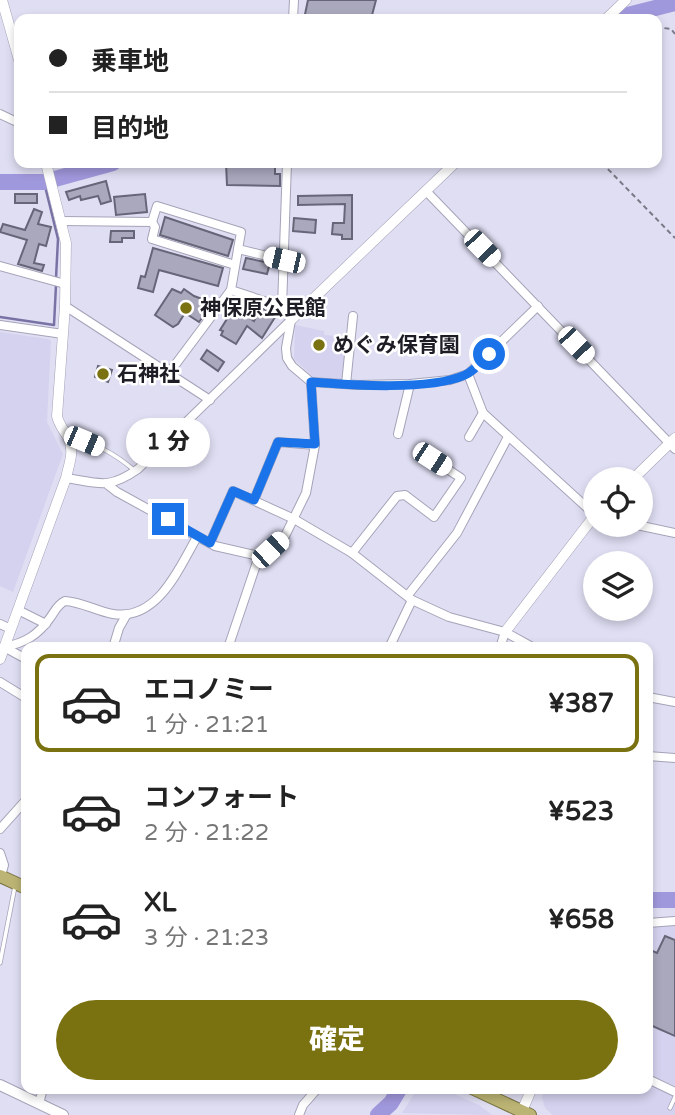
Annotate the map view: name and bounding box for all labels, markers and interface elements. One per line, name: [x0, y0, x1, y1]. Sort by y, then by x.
text: 乗車地: [91, 46, 169, 77]
text: 目的地: [91, 113, 169, 144]
car: [460, 226, 505, 270]
car: [262, 245, 307, 275]
place label: 神保原公民館: [200, 296, 326, 321]
marker: 神保原公民館: [178, 300, 194, 316]
car: [554, 323, 599, 367]
place label: めぐみ保育園: [333, 333, 460, 358]
marker: めぐみ保育園: [311, 337, 327, 353]
route start: [473, 338, 505, 370]
place label: 石神社: [117, 362, 180, 387]
marker: 石神社: [95, 366, 111, 382]
callout: 1 分: [126, 418, 210, 466]
car: [61, 423, 108, 459]
text: 1 分: [146, 428, 190, 456]
car: [409, 439, 456, 479]
map controls: [583, 467, 653, 621]
button: locate: [583, 467, 653, 537]
route end: [152, 503, 184, 535]
car: [248, 528, 293, 572]
button: layers: [583, 551, 653, 621]
icon: car: [60, 672, 123, 735]
text: エコノミー: [144, 674, 274, 705]
text: ¥387: [548, 688, 614, 719]
text: 1 分 · 21:21: [144, 711, 269, 739]
icon: car: [60, 780, 123, 843]
text: コンフォート: [144, 782, 299, 813]
text: ¥523: [548, 796, 614, 827]
text: 2 分 · 21:22: [144, 819, 269, 847]
text: XL: [144, 887, 176, 918]
icon: car: [60, 888, 123, 951]
text: ¥658: [548, 904, 614, 935]
text: 3 分 · 21:23: [144, 924, 269, 952]
button: 確定: [56, 1000, 618, 1080]

